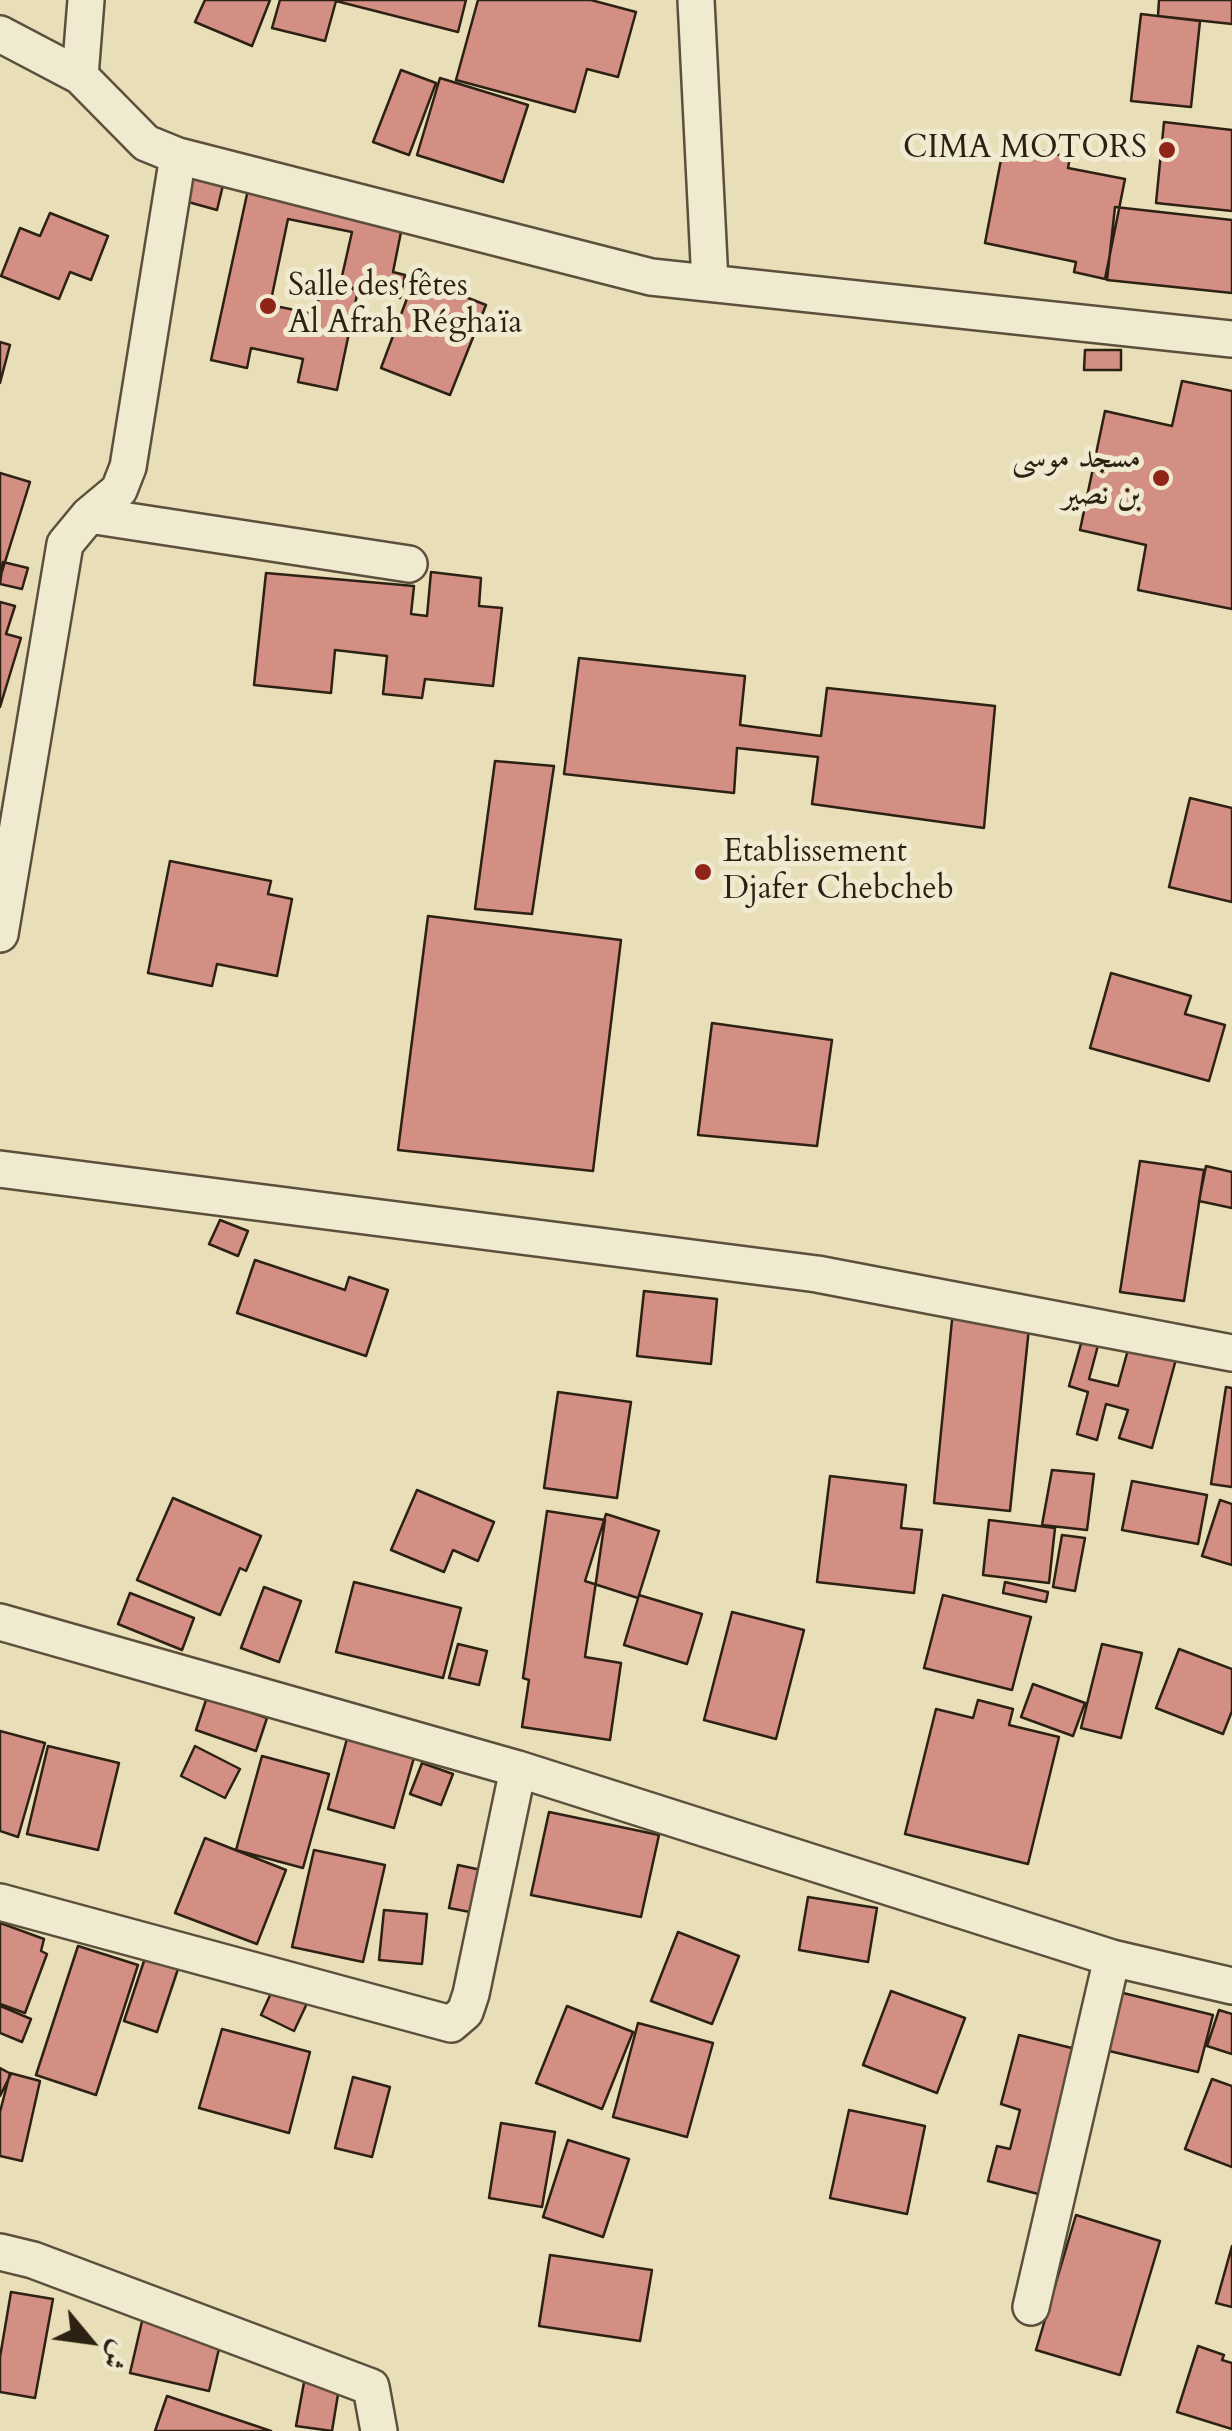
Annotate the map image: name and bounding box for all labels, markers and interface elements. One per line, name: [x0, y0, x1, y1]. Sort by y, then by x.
place label: CIMA MOTORS: [903, 131, 1147, 169]
marker: CIMA MOTORS: [1156, 139, 1178, 161]
place label: Salle des fêtes Al Afrah Réghaïa: [288, 269, 522, 344]
marker: Salle des fêtes Al Afrah Réghaïa: [257, 295, 279, 317]
place label: مسجد موسى بن نصير: [1012, 441, 1141, 516]
marker: مسجد موسى بن نصير: [1150, 467, 1172, 489]
place label: Etablissement Djafer Chebcheb: [723, 835, 954, 910]
marker: Etablissement Djafer Chebcheb: [692, 861, 714, 883]
north arrow: [40, 2291, 140, 2391]
text: ش: [93, 2334, 140, 2377]

